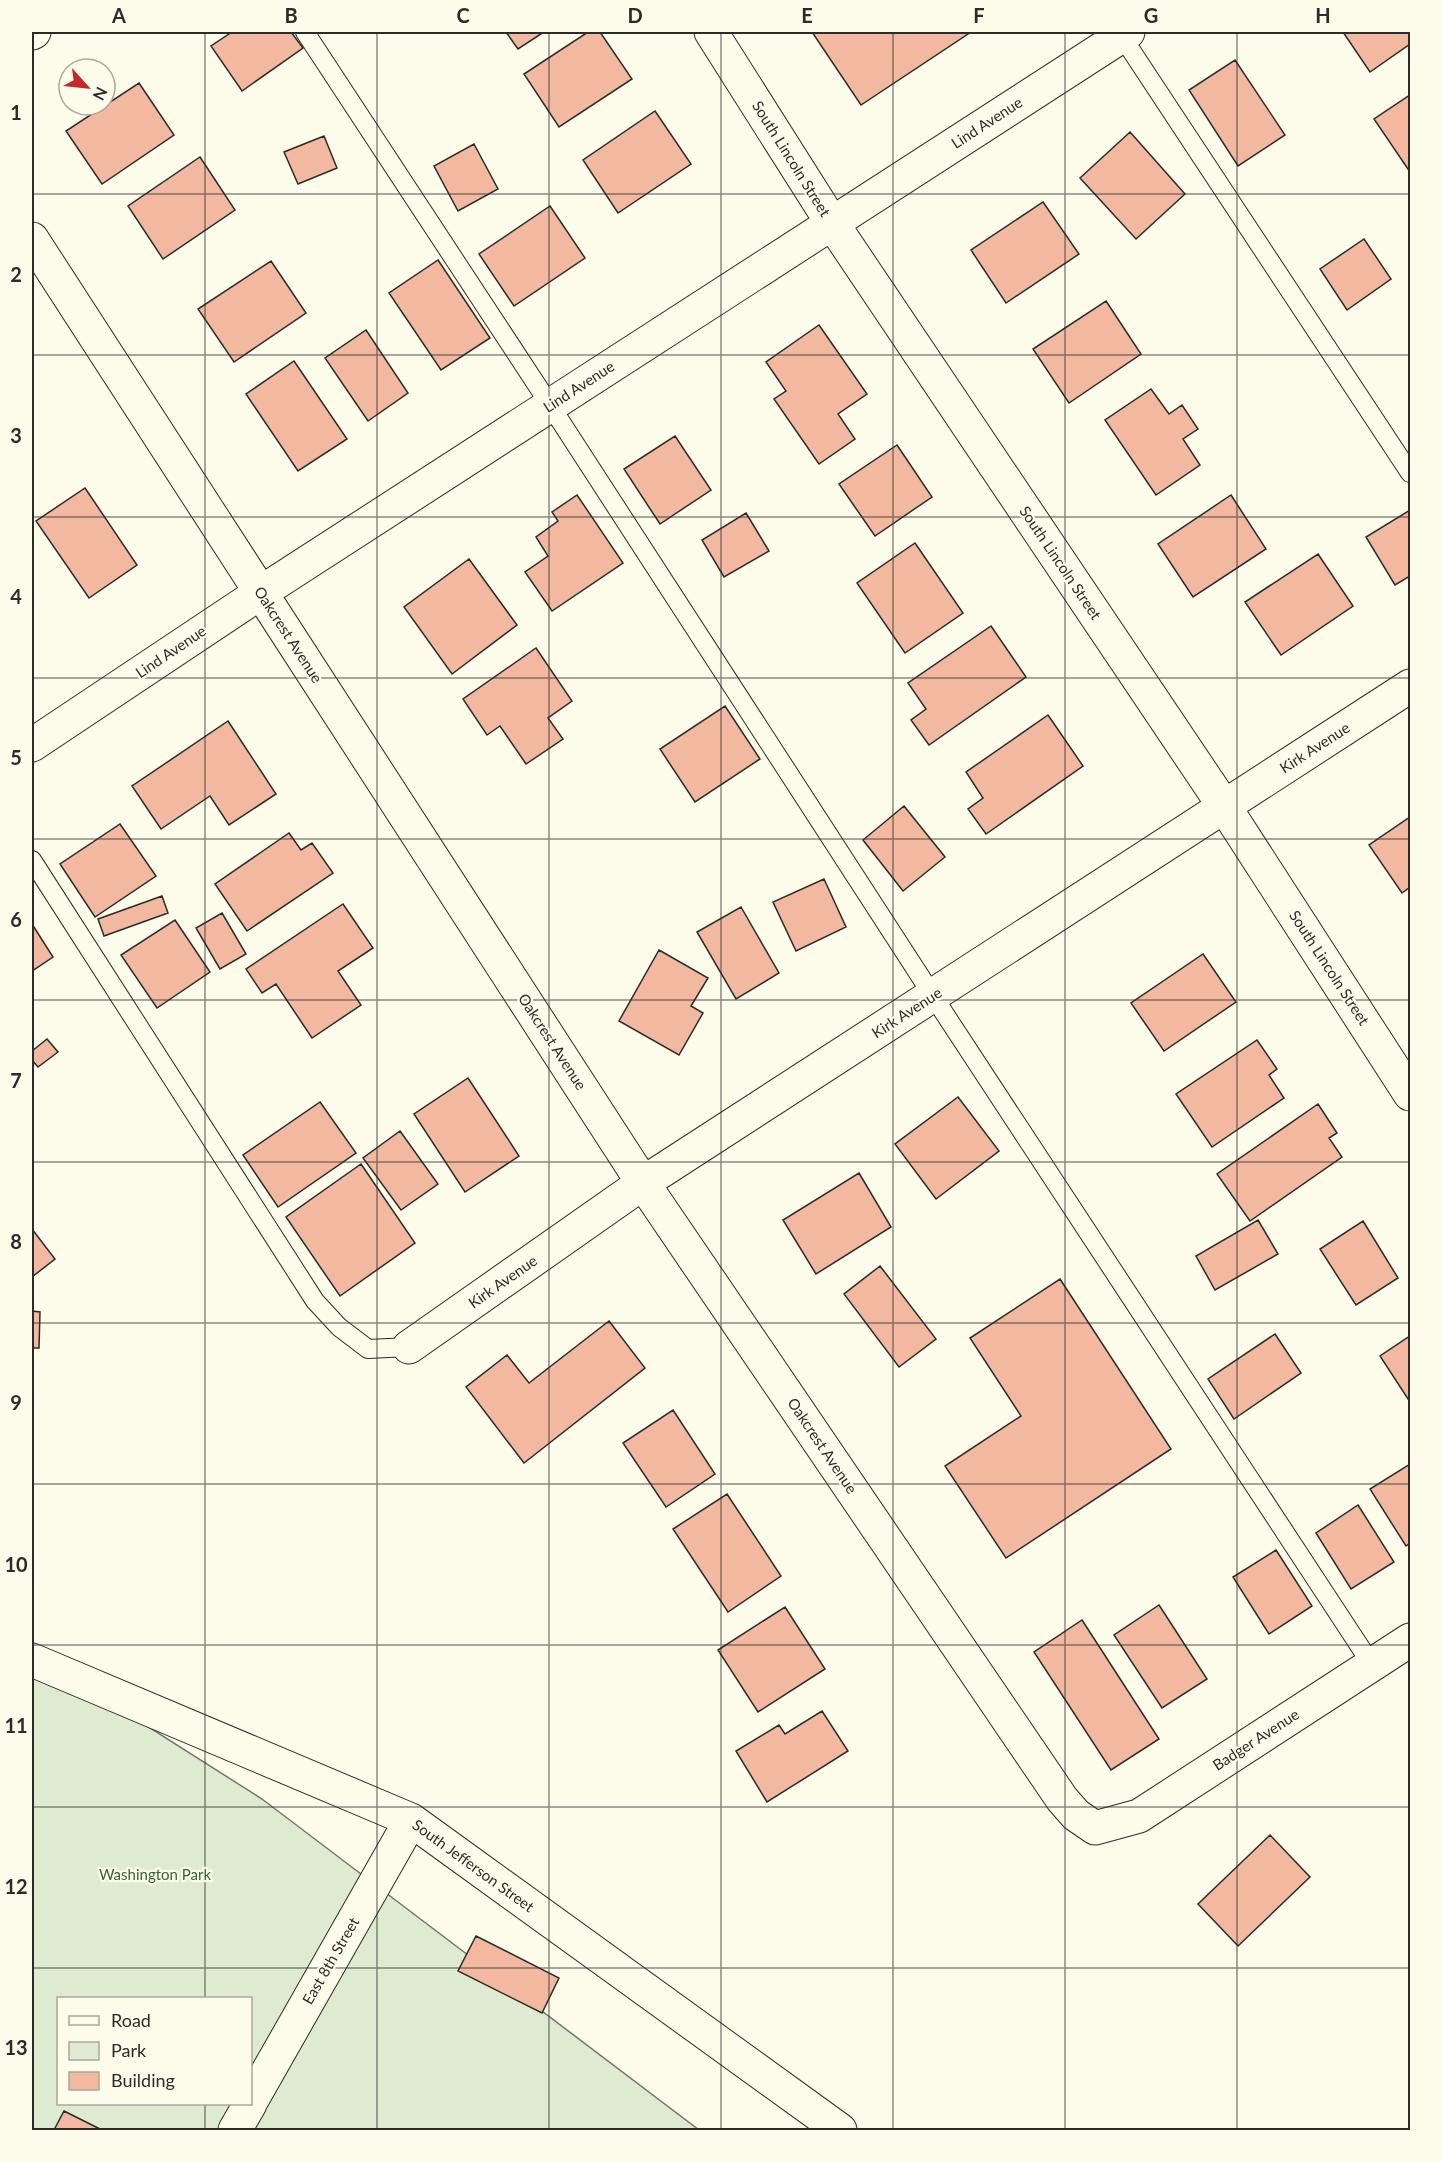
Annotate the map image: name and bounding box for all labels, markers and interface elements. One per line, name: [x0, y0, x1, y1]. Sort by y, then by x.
text: A: [111, 3, 126, 27]
text: B: [284, 3, 298, 27]
text: C: [456, 3, 470, 27]
text: D: [627, 3, 643, 27]
text: E: [801, 3, 813, 27]
text: F: [973, 3, 985, 27]
text: G: [1144, 3, 1158, 27]
text: H: [1315, 3, 1331, 27]
north arrow: [57, 57, 117, 117]
text: N: [90, 84, 112, 104]
street label: Lind Avenue: [948, 92, 1025, 152]
street label: South Lincoln Street: [749, 97, 835, 220]
text: 1: [10, 100, 22, 124]
text: 2: [10, 262, 22, 286]
street label: Lind Avenue: [540, 356, 617, 416]
text: 3: [10, 423, 22, 447]
street label: South Lincoln Street: [1016, 502, 1106, 623]
street label: Oakcrest Avenue: [251, 583, 327, 686]
text: 4: [10, 584, 22, 608]
street label: Lind Avenue: [132, 621, 209, 681]
street label: Kirk Avenue: [1276, 718, 1353, 776]
text: 5: [10, 745, 22, 769]
text: 6: [10, 907, 22, 931]
street label: South Lincoln Street: [1286, 907, 1374, 1029]
street label: Kirk Avenue: [868, 983, 945, 1041]
street label: Oakcrest Avenue: [515, 990, 591, 1093]
text: 7: [10, 1068, 22, 1092]
text: 8: [10, 1229, 22, 1253]
street label: Kirk Avenue: [465, 1251, 540, 1311]
text: 9: [10, 1390, 22, 1414]
street label: Oakcrest Avenue: [784, 1394, 862, 1497]
text: 10: [4, 1552, 28, 1576]
street label: Badger Avenue: [1209, 1705, 1302, 1774]
text: 11: [4, 1713, 28, 1737]
street label: South Jefferson Street: [409, 1815, 538, 1916]
park label: Washington Park: [99, 1865, 211, 1883]
text: 12: [4, 1874, 28, 1898]
street label: East 8th Street: [298, 1913, 363, 2007]
legend: [57, 1997, 252, 2105]
text: Road: [111, 2009, 151, 2031]
text: 13: [4, 2035, 28, 2059]
text: Park: [111, 2039, 147, 2061]
text: Building: [111, 2069, 175, 2091]

